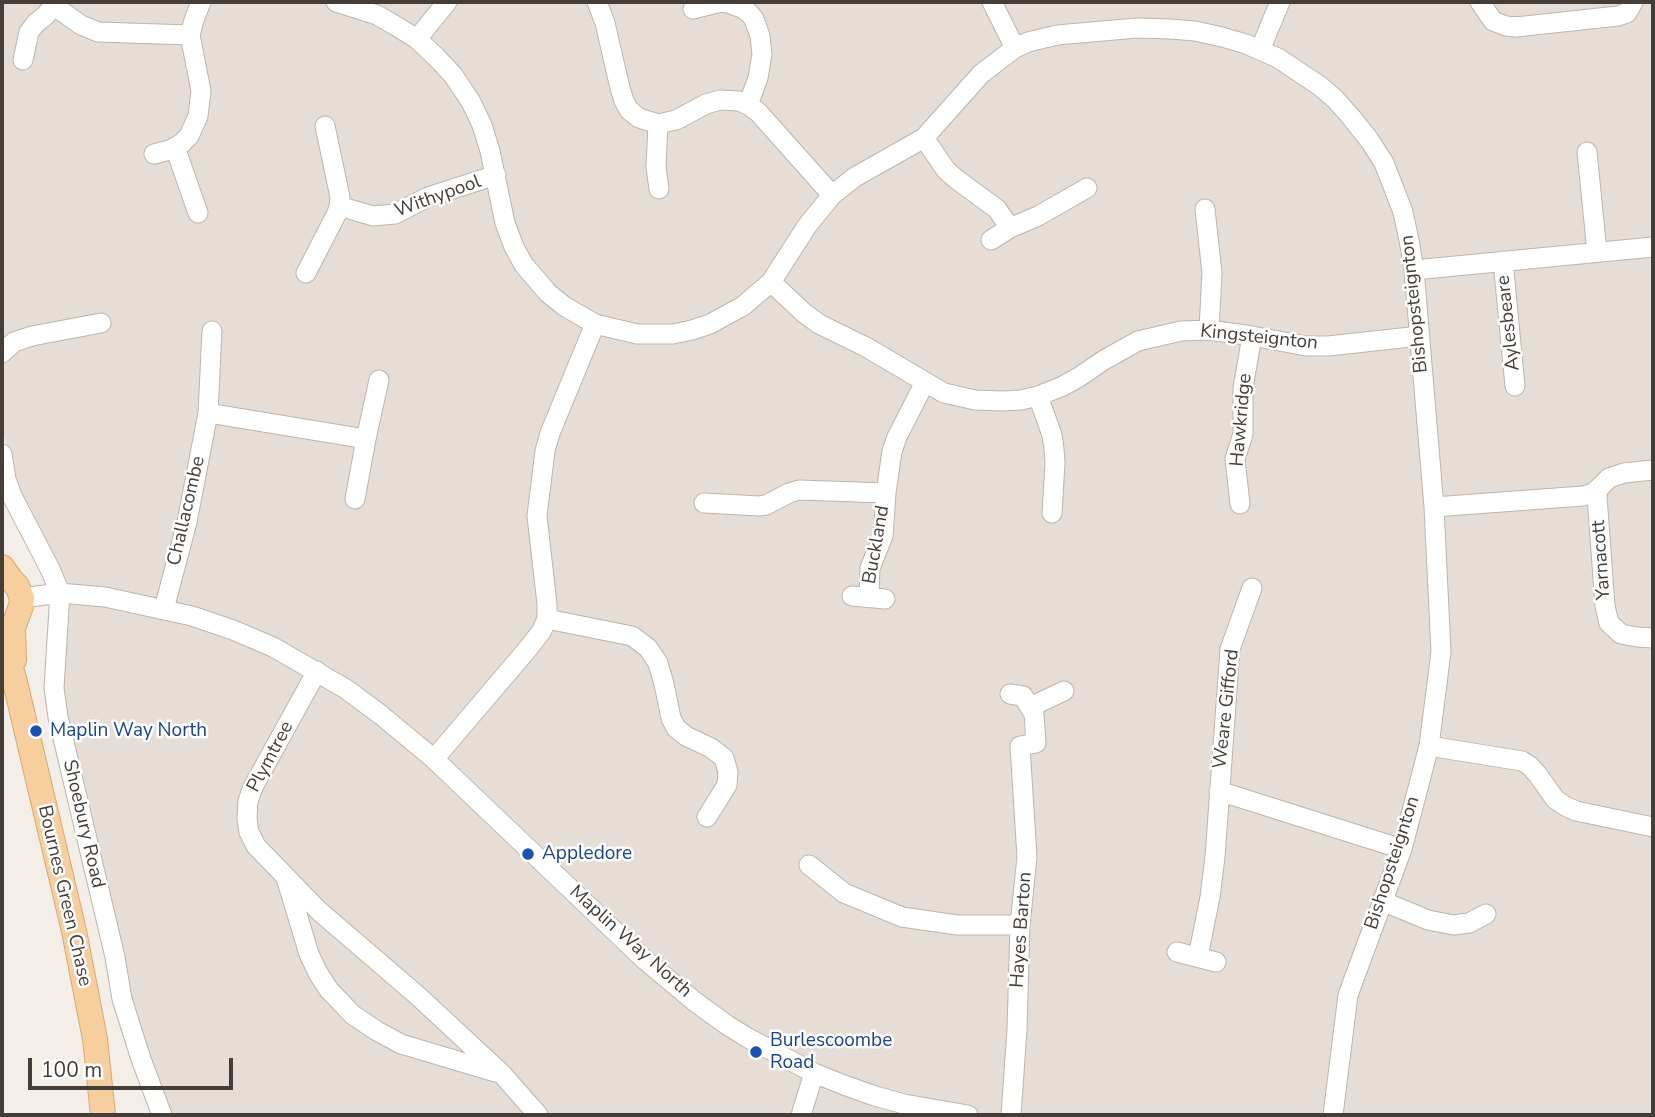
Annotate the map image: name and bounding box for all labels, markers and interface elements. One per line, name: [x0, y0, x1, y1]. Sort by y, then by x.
street label: Withypool: [392, 171, 484, 223]
street label: Bishopsteignton: [1396, 234, 1434, 374]
street label: Aylesbeare: [1493, 274, 1525, 372]
street label: Kingsteignton: [1199, 320, 1319, 356]
street label: Hawkridge: [1227, 372, 1257, 468]
street label: Challacombe: [163, 454, 211, 568]
street label: Buckland: [859, 504, 895, 586]
street label: Yarnacott: [1588, 519, 1616, 601]
street label: Weare Gifford: [1209, 648, 1245, 770]
street label: Plymtree: [243, 718, 299, 796]
place label: Maplin Way North: [50, 720, 207, 742]
marker: Maplin Way North: [28, 723, 44, 739]
street label: Shoebury Road: [57, 758, 109, 890]
street label: Bishopsteignton: [1361, 793, 1425, 933]
street label: Bournes Green Chase: [32, 803, 96, 989]
place label: Appledore: [542, 843, 632, 865]
marker: Appledore: [520, 846, 536, 862]
street label: Hayes Barton: [1007, 871, 1037, 989]
street label: Maplin Way North: [564, 881, 696, 1003]
place label: Burlescoombe Road: [770, 1030, 892, 1074]
scale bar: [32, 1044, 236, 1088]
marker: Burlescoombe Road: [748, 1044, 764, 1060]
text: 100 m: [41, 1056, 102, 1084]

